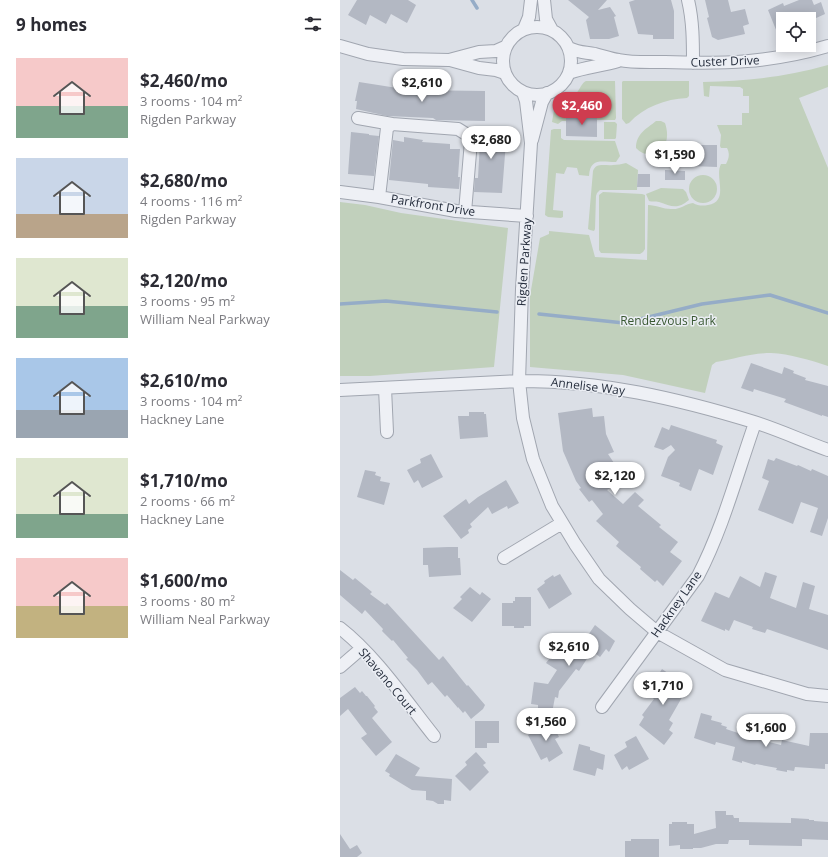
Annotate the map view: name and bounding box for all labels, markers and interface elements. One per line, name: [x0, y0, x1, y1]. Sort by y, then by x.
map controls: [776, 12, 816, 52]
button: locate: [776, 12, 816, 52]
text: 9 homes: [16, 13, 87, 36]
icon: filters: [302, 13, 324, 35]
street label: Custer Drive: [690, 51, 760, 71]
text: $2,460/mo: [140, 69, 228, 92]
pin: $2,610: [389, 69, 455, 103]
text: $2,610: [402, 73, 442, 91]
icon: home: [48, 74, 96, 122]
text: 3 rooms · 104 m²: [140, 92, 242, 110]
pin: $2,460: [549, 92, 615, 126]
text: $2,460: [562, 96, 602, 114]
text: Rigden Parkway: [140, 110, 236, 128]
pin: $2,680: [458, 126, 524, 160]
text: $2,680: [471, 130, 511, 148]
pin: $1,590: [642, 141, 708, 175]
text: $1,590: [655, 145, 695, 163]
text: $2,680/mo: [140, 169, 228, 192]
icon: home: [48, 174, 96, 222]
street label: Parkfront Drive: [390, 190, 477, 220]
text: 4 rooms · 116 m²: [140, 192, 242, 210]
text: Rigden Parkway: [140, 210, 236, 228]
street label: Rigden Parkway: [512, 216, 536, 307]
text: $2,120/mo: [140, 269, 228, 292]
icon: home: [48, 274, 96, 322]
text: 3 rooms · 95 m²: [140, 292, 235, 310]
text: William Neal Parkway: [140, 310, 270, 328]
park label: Rendezvous Park: [620, 312, 717, 329]
text: $2,610/mo: [140, 369, 228, 392]
street label: Annelise Way: [550, 373, 627, 399]
icon: home: [48, 374, 96, 422]
text: 3 rooms · 104 m²: [140, 392, 242, 410]
text: Hackney Lane: [140, 410, 224, 428]
pin: $2,120: [582, 462, 648, 496]
text: $2,120: [595, 466, 635, 484]
text: $1,710/mo: [140, 469, 228, 492]
icon: home: [48, 474, 96, 522]
text: 2 rooms · 66 m²: [140, 492, 235, 510]
text: Hackney Lane: [140, 510, 224, 528]
street label: Hackney Lane: [647, 567, 705, 641]
text: $1,600/mo: [140, 569, 228, 592]
icon: home: [48, 574, 96, 622]
text: 3 rooms · 80 m²: [140, 592, 235, 610]
text: William Neal Parkway: [140, 610, 270, 628]
pin: $2,610: [536, 633, 602, 667]
text: $2,610: [549, 637, 589, 655]
street label: Shavano Court: [355, 644, 421, 718]
pin: $1,710: [630, 672, 696, 706]
text: $1,710: [643, 676, 683, 694]
pin: $1,560: [513, 708, 579, 742]
text: $1,560: [526, 712, 566, 730]
pin: $1,600: [733, 714, 799, 748]
text: $1,600: [746, 718, 786, 736]

